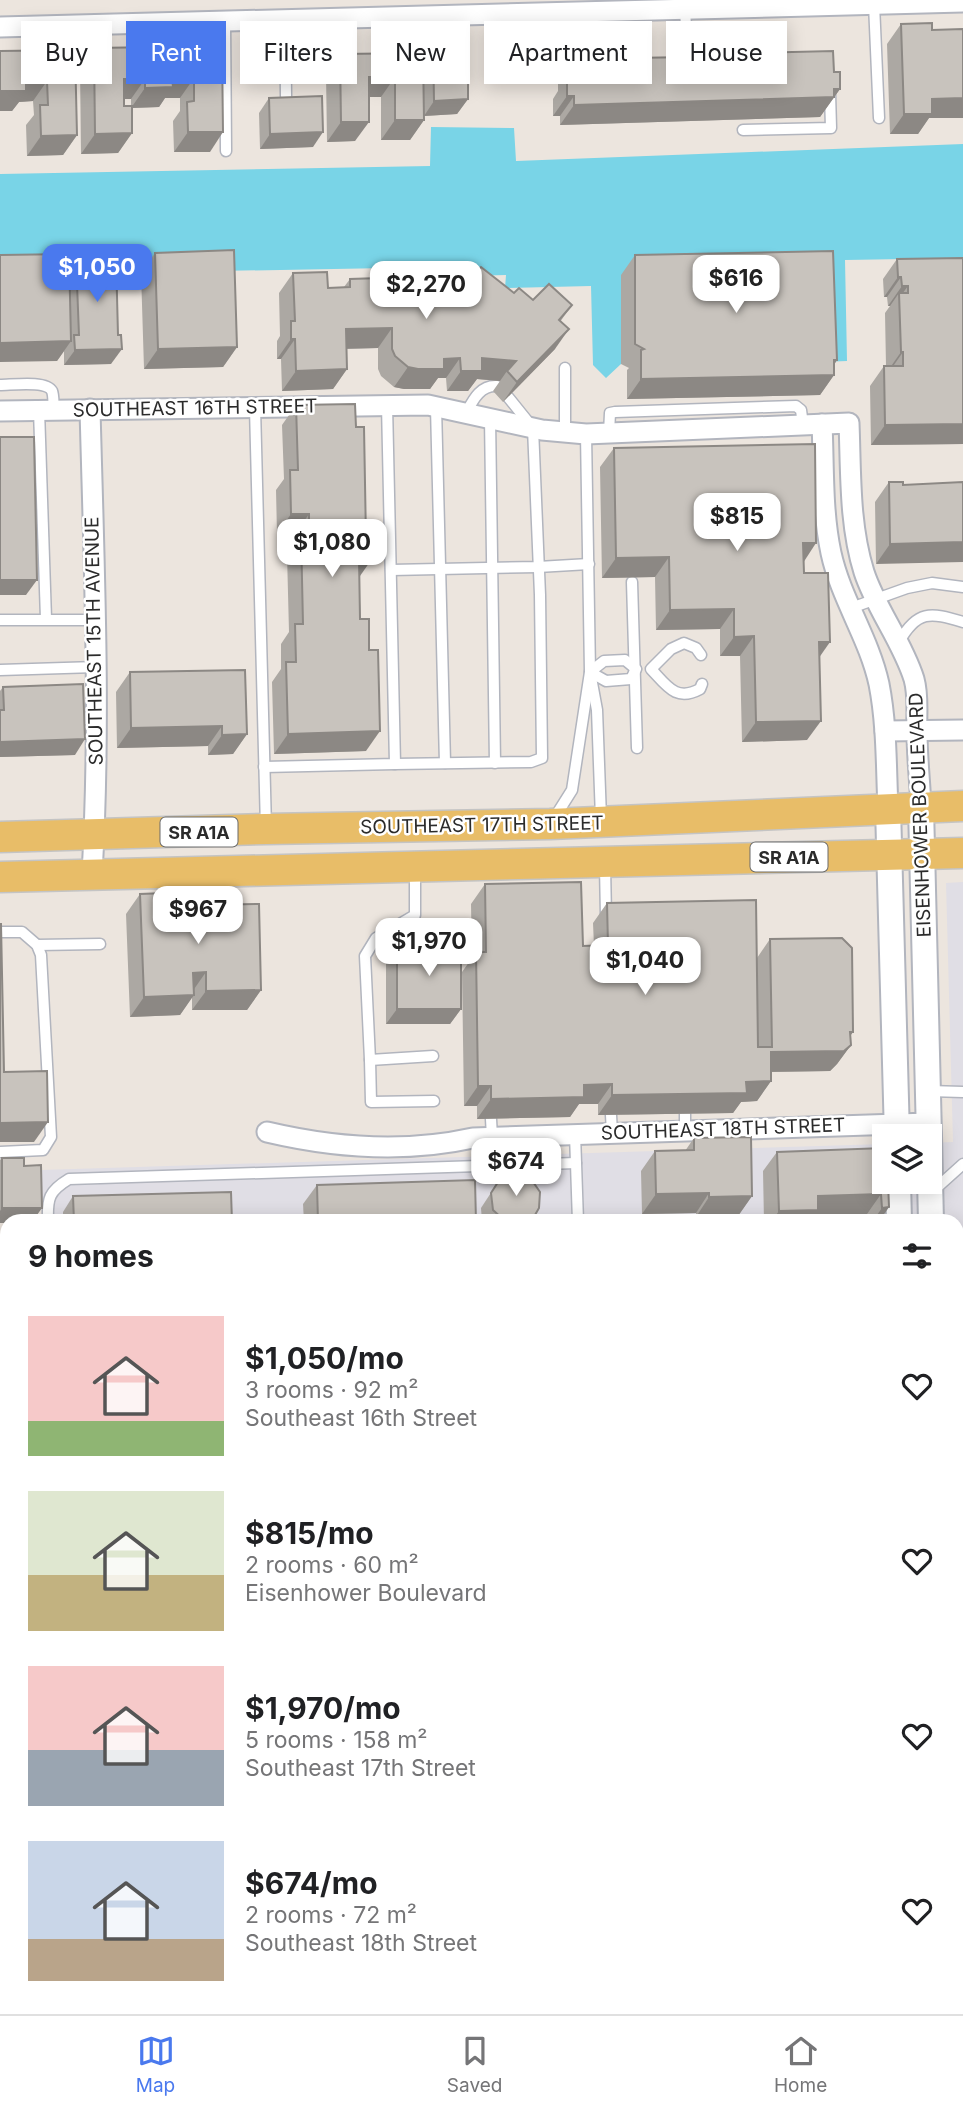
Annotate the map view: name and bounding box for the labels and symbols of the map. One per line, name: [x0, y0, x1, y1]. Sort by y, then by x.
pin: $1,050: [40, 244, 154, 304]
pin: $616: [695, 256, 777, 315]
pin: $2,270: [369, 262, 483, 321]
street label: SOUTHEAST 16TH STREET: [73, 394, 317, 422]
pin: $815: [696, 494, 778, 553]
street label: SOUTHEAST 15TH AVENUE: [80, 516, 108, 766]
pin: $1,080: [275, 520, 389, 579]
street label: EISENHOWER BOULEVARD: [904, 692, 936, 938]
street label: SOUTHEAST 17TH STREET: [360, 811, 604, 839]
road number: SR A1A: [160, 818, 238, 846]
road number: SR A1A: [750, 842, 828, 872]
pin: $967: [157, 886, 239, 946]
pin: $1,970: [372, 918, 486, 978]
pin: $1,040: [588, 937, 702, 997]
street label: SOUTHEAST 18TH STREET: [600, 1113, 846, 1145]
pin: $674: [475, 1138, 557, 1198]

